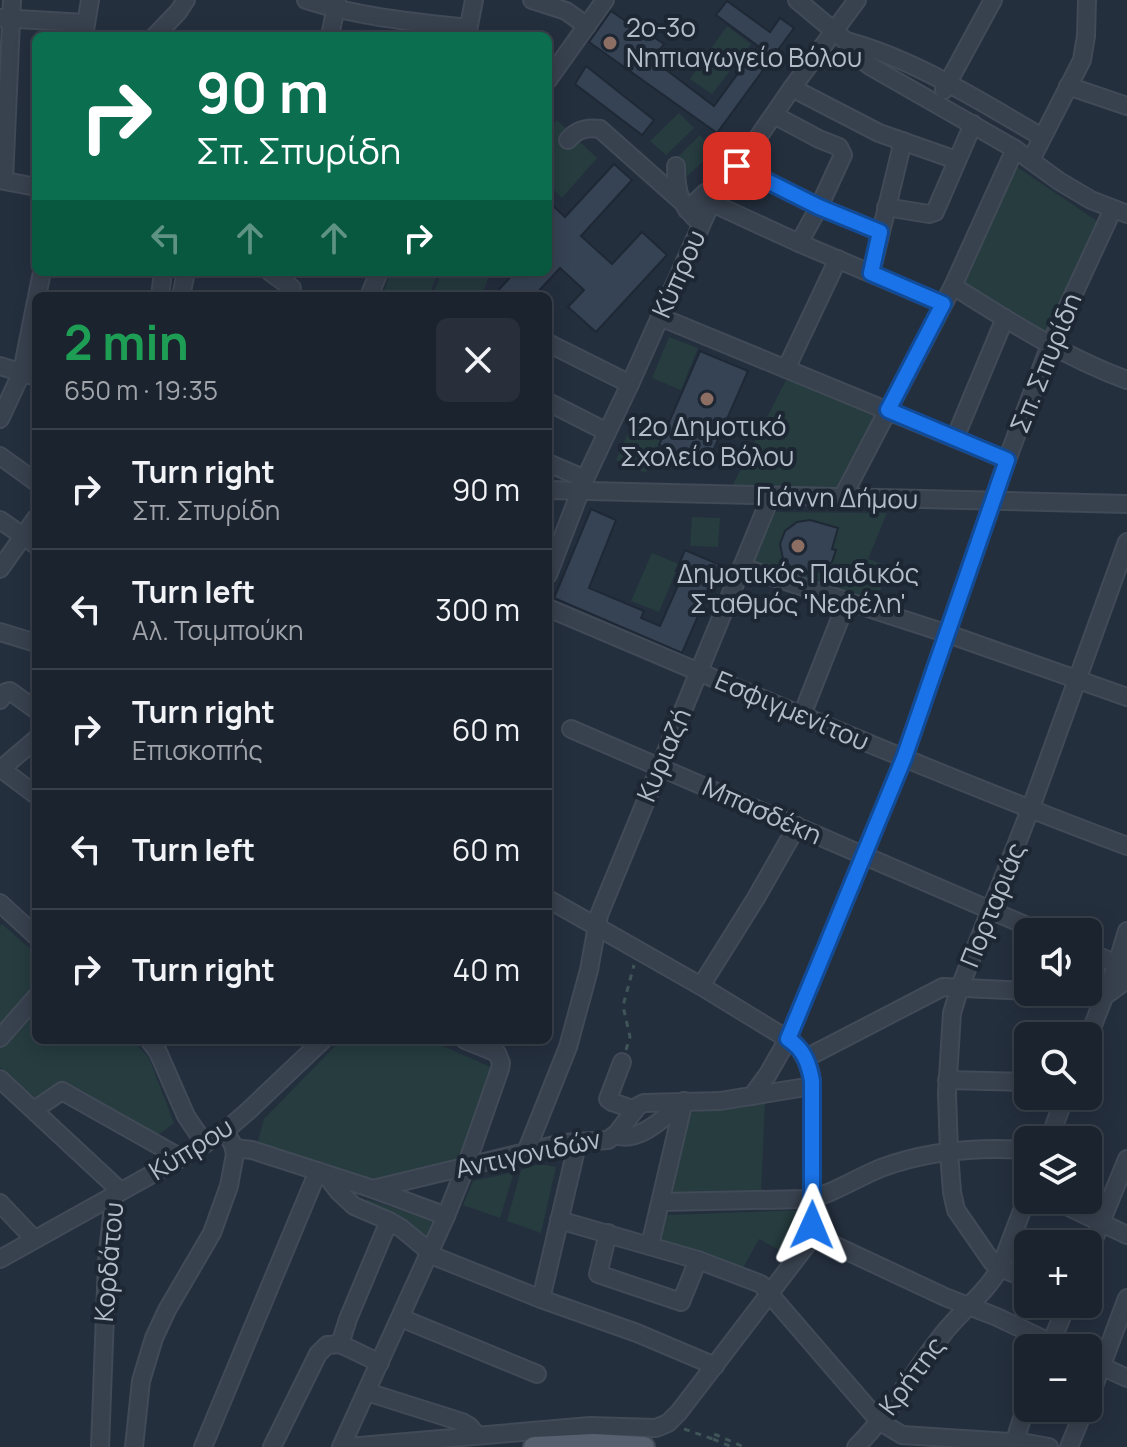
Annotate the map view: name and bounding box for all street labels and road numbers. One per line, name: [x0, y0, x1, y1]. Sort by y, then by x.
street label: Κύπρου: [643, 224, 713, 323]
street label: Σπ. Σπυρίδη: [1001, 287, 1090, 438]
street label: Γιάννη Δήμου: [756, 478, 918, 516]
street label: Εσφιγμενίτου: [710, 661, 875, 759]
street label: Κυριαζή: [627, 702, 699, 807]
street label: Μπασδέκη: [697, 768, 828, 852]
street label: Πορταριάς: [951, 837, 1033, 972]
street label: Κύπρου: [142, 1108, 239, 1188]
street label: Αντιγονιδών: [452, 1120, 604, 1186]
street label: Κορδάτου: [85, 1201, 131, 1323]
street label: Κρήτης: [870, 1329, 953, 1422]

